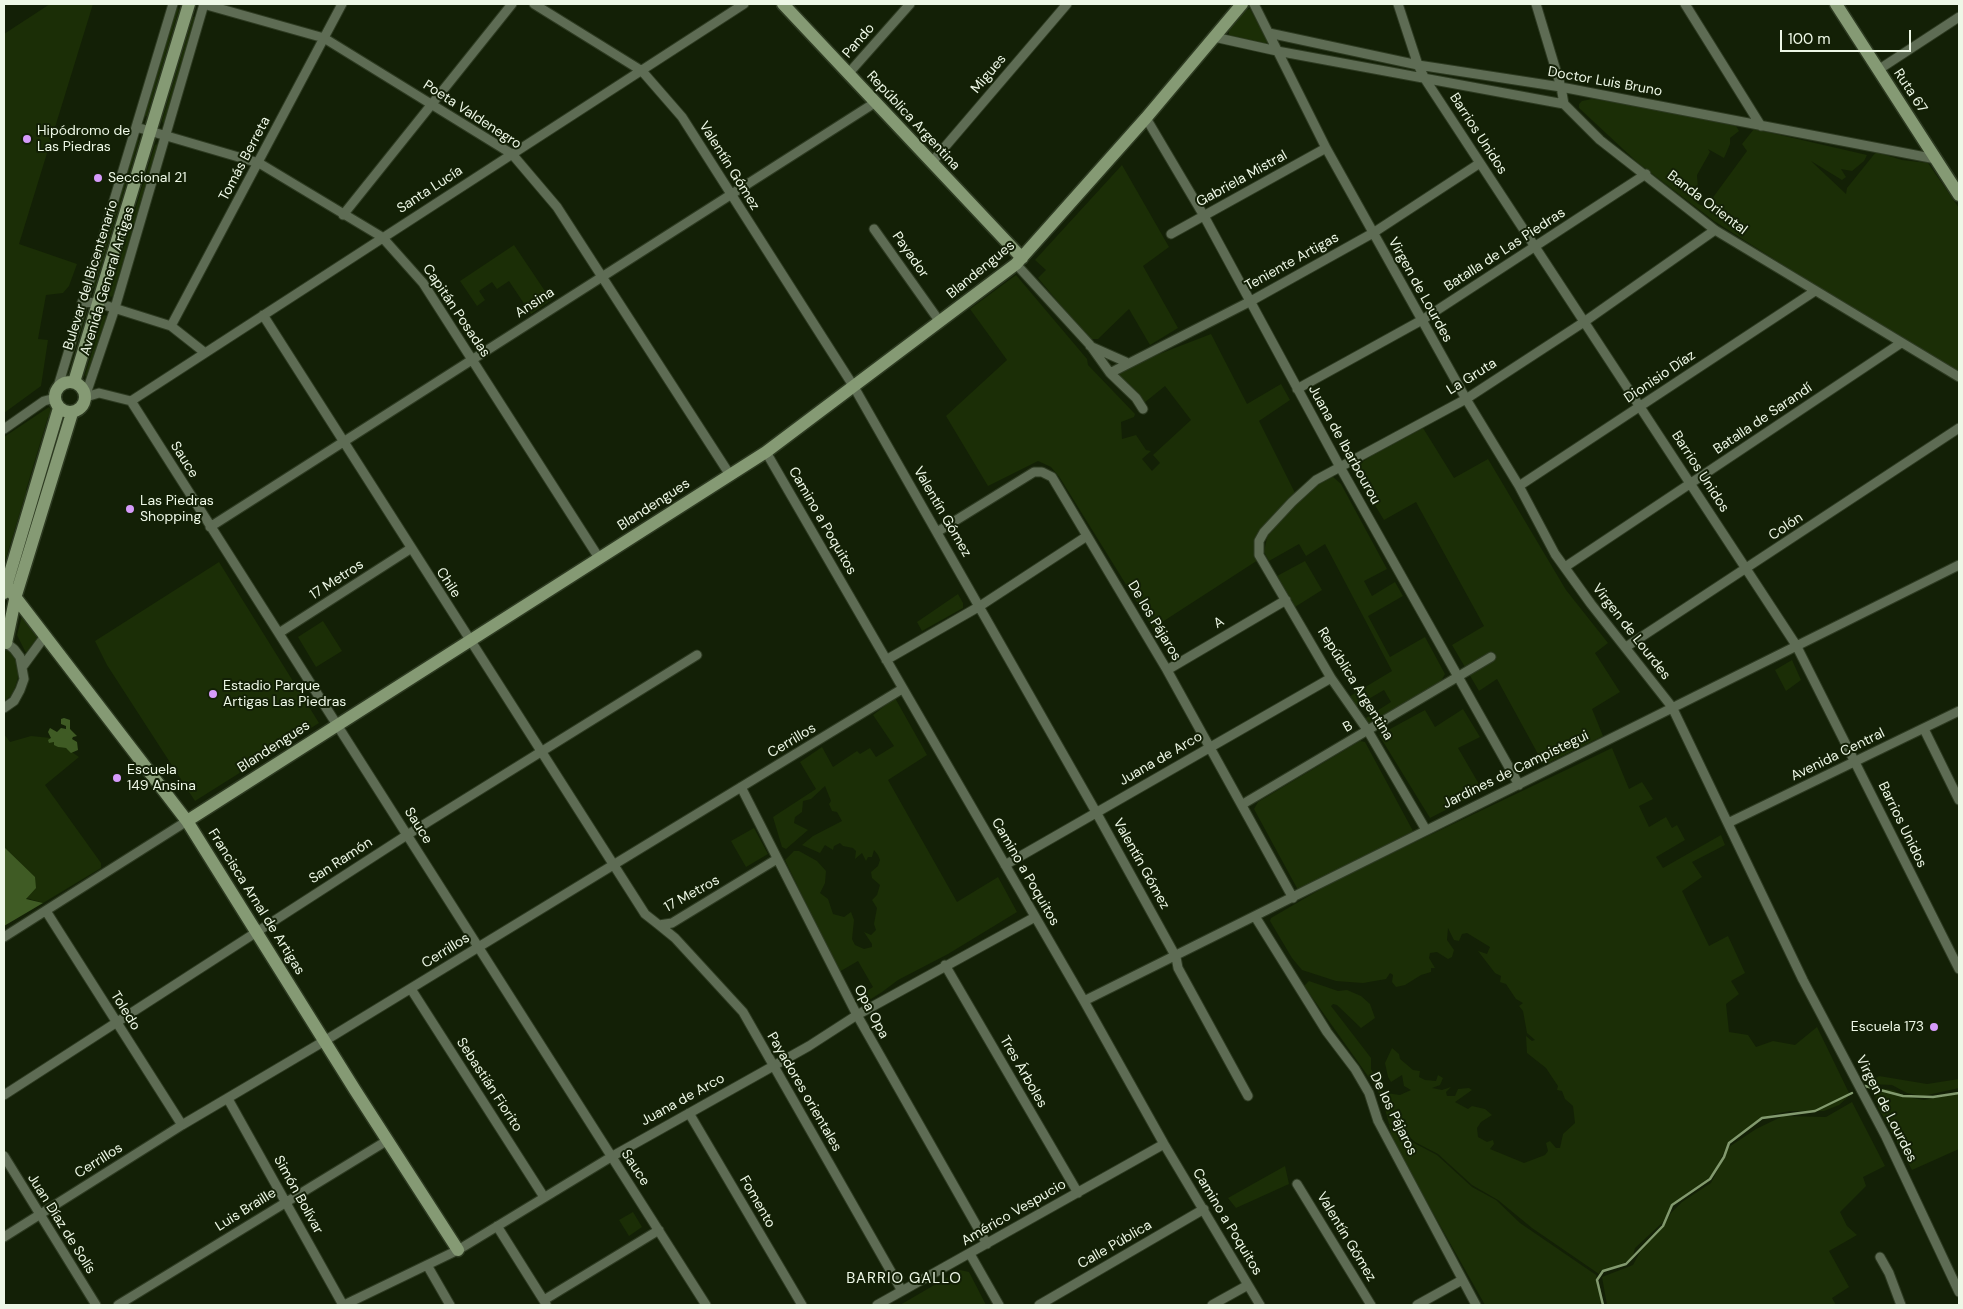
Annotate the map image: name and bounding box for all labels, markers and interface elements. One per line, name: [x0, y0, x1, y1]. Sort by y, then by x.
street label: Pando: [839, 20, 879, 62]
scale bar: [1783, 20, 1914, 52]
text: 100 m: [1788, 29, 1831, 49]
street label: Migues: [968, 51, 1010, 97]
street label: Doctor Luis Bruno: [1547, 64, 1663, 100]
street label: Ruta 67: [1890, 66, 1930, 116]
street label: República Argentina: [863, 68, 963, 174]
street label: Poeta Valdenegro: [420, 77, 524, 153]
street label: Barrios Unidos: [1445, 90, 1511, 178]
street label: Tomás Berreta: [216, 114, 274, 204]
street label: Valentín Gómez: [695, 119, 763, 213]
place label: Hipódromo de Las Piedras: [37, 123, 130, 156]
marker: Hipódromo de Las Piedras: [21, 133, 33, 145]
street label: Gabriela Mistral: [1194, 147, 1290, 211]
street label: Santa Lucía: [394, 163, 466, 217]
street label: Banda Oriental: [1664, 167, 1750, 239]
place label: Seccional 21: [108, 170, 187, 186]
marker: Seccional 21: [92, 172, 104, 184]
street label: Bulevar del Bicentenario: [60, 198, 122, 352]
street label: Avenida General Artigas: [77, 204, 139, 358]
street label: Batalla de Las Piedras: [1441, 205, 1569, 295]
street label: Payador: [888, 229, 932, 281]
street label: Teniente Artigas: [1242, 229, 1342, 295]
street label: Virgen de Lourdes: [1384, 235, 1456, 345]
street label: Blandengues: [944, 237, 1018, 303]
street label: Capitán Posadas: [419, 261, 493, 361]
street label: Ansina: [512, 284, 558, 322]
street label: Dionisio Díaz: [1621, 347, 1699, 407]
street label: La Gruta: [1444, 355, 1500, 399]
street label: Batalla de Sarandí: [1710, 380, 1816, 458]
street label: Juana de Ibarbourou: [1304, 382, 1384, 508]
street label: Barrios Unidos: [1667, 428, 1733, 516]
street label: Sauce: [166, 439, 202, 481]
street label: Camino a Poquitos: [784, 464, 860, 578]
street label: Valentín Gómez: [909, 464, 975, 560]
street label: Blandengues: [615, 475, 693, 535]
place label: Las Piedras Shopping: [140, 493, 214, 526]
marker: Las Piedras Shopping: [124, 503, 136, 515]
street label: Colón: [1766, 509, 1806, 545]
street label: 17 Metros: [307, 556, 367, 604]
street label: Chile: [432, 565, 464, 601]
street label: De los Pájaros: [1124, 578, 1184, 664]
street label: Virgen de Lourdes: [1588, 581, 1674, 683]
street label: A: [1211, 613, 1227, 633]
street label: República Argentina: [1314, 625, 1396, 743]
place label: Estadio Parque Artigas Las Piedras: [223, 678, 346, 710]
marker: Estadio Parque Artigas Las Piedras: [207, 688, 219, 700]
street label: Blandengues: [235, 717, 313, 777]
street label: B: [1340, 718, 1356, 736]
street label: Cerrillos: [765, 720, 819, 762]
street label: Avenida Central: [1788, 725, 1888, 785]
street label: Jardines de Campistegui: [1440, 727, 1592, 813]
street label: Juana de Arco: [1117, 728, 1205, 790]
place label: Escuela 149 Ansina: [127, 762, 196, 794]
marker: Escuela 149 Ansina: [111, 772, 123, 784]
street label: Barrios Unidos: [1874, 779, 1930, 871]
street label: Sauce: [400, 805, 436, 847]
street label: Camino a Poquitos: [987, 815, 1063, 929]
street label: Valentín Gómez: [1109, 816, 1173, 912]
street label: Francisca Arnal de Artigas: [204, 826, 308, 978]
street label: San Ramón: [306, 834, 376, 888]
street label: 17 Metros: [661, 872, 723, 916]
street label: Cerrillos: [419, 930, 473, 972]
street label: Opa Opa: [850, 982, 892, 1042]
street label: Toledo: [106, 988, 144, 1034]
place label: Escuela 173: [1851, 1019, 1924, 1035]
marker: Escuela 173: [1928, 1021, 1940, 1033]
street label: Payadores orientales: [763, 1029, 845, 1155]
street label: Tres Árboles: [996, 1033, 1050, 1111]
street label: Sebastián Fiorito: [452, 1035, 526, 1135]
street label: Virgen de Lourdes: [1852, 1053, 1920, 1165]
street label: Juana de Arco: [638, 1070, 728, 1130]
street label: De los Pájaros: [1366, 1070, 1420, 1158]
street label: Cerrillos: [72, 1140, 126, 1182]
street label: Sauce: [617, 1147, 653, 1189]
street label: Simón Bolívar: [270, 1153, 326, 1237]
street label: Camino a Poquitos: [1188, 1166, 1266, 1278]
street label: Juan Díaz de Solís: [23, 1171, 99, 1277]
street label: Fomento: [735, 1173, 779, 1231]
street label: Américo Vespucio: [959, 1176, 1069, 1250]
street label: Luis Braille: [213, 1185, 279, 1235]
street label: Valentín Gómez: [1313, 1189, 1379, 1285]
street label: Calle Pública: [1075, 1217, 1155, 1273]
district label: BARRIO GALLO: [845, 1270, 963, 1288]

